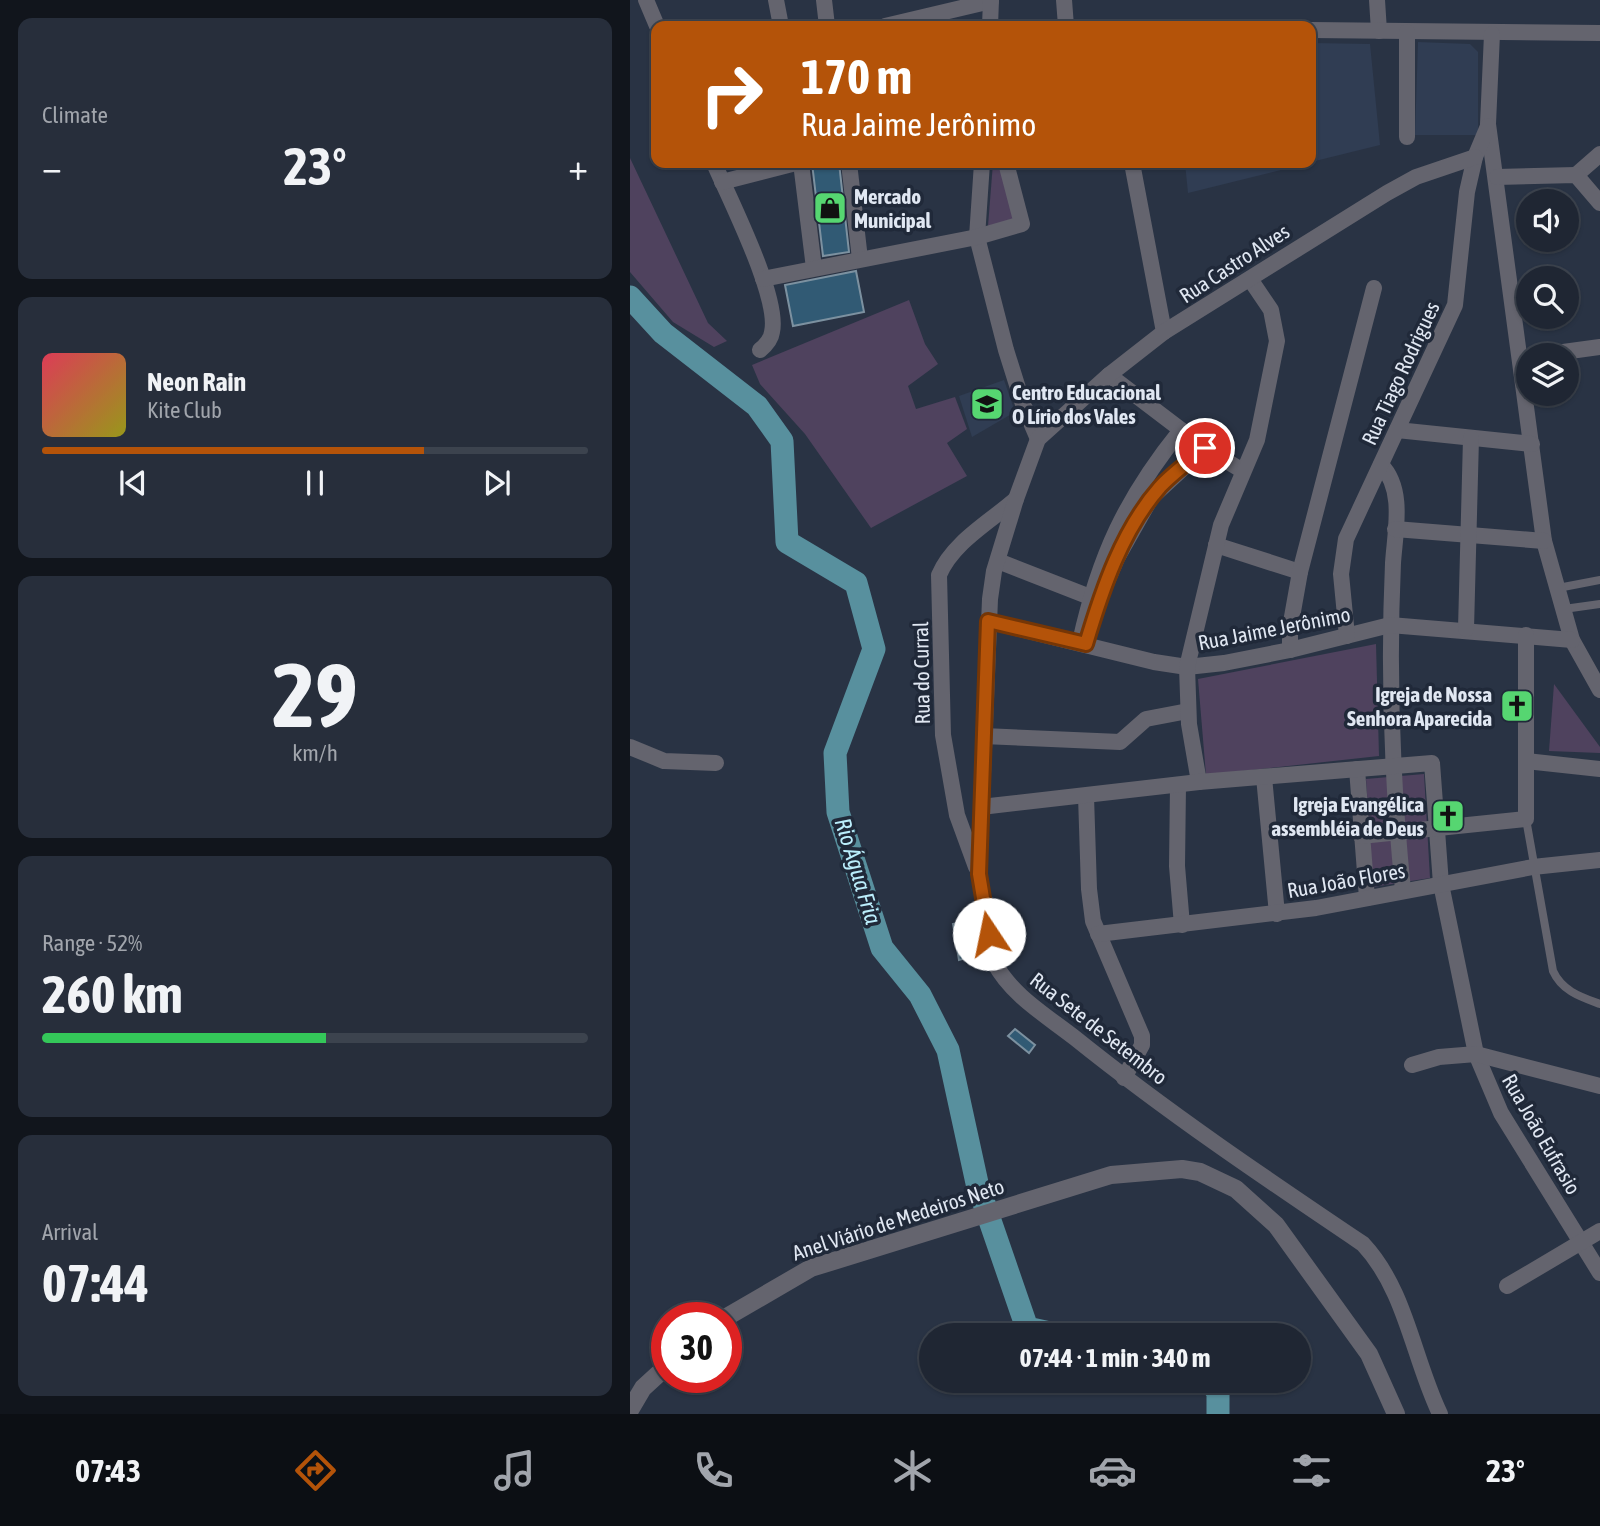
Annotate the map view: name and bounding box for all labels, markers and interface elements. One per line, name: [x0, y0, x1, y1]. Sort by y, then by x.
text: 170 m: [801, 48, 912, 104]
icon: right: [686, 49, 777, 140]
text: Climate: [42, 102, 108, 128]
text: Rua Jaime Jerônimo: [801, 106, 1036, 143]
text: 23°: [283, 136, 347, 196]
text: −: [42, 145, 62, 188]
text: +: [568, 145, 588, 188]
place label: Mercado Municipal: [854, 184, 932, 232]
shop icon: Mercado Municipal: [811, 189, 849, 227]
map controls: [1516, 189, 1579, 406]
button: sound: [1516, 189, 1579, 252]
street label: Rua Castro Alves: [1175, 219, 1293, 307]
button: search: [1516, 266, 1579, 329]
street label: Rua Tiago Rodrigues: [1356, 297, 1444, 449]
button: layers: [1516, 343, 1579, 406]
text: Neon Rain: [147, 367, 246, 397]
place label: Centro Educacional O Lírio dos Vales: [1012, 380, 1161, 428]
school or university icon: Centro Educacional O Lírio dos Vales: [968, 385, 1006, 423]
text: Kite Club: [147, 397, 222, 423]
pin: [1175, 418, 1235, 478]
icon: arrive: [1186, 429, 1224, 467]
icon: previous: [114, 464, 152, 502]
icon: pause: [296, 464, 334, 502]
icon: next: [478, 464, 516, 502]
street label: Rua Jaime Jerônimo: [1196, 601, 1352, 655]
street label: Rua do Curral: [908, 621, 934, 725]
text: 29: [272, 642, 358, 746]
place label: Igreja de Nossa Senhora Aparecida: [1347, 682, 1492, 730]
church icon: Igreja de Nossa Senhora Aparecida: [1498, 687, 1536, 725]
text: km/h: [292, 740, 338, 766]
place label: Igreja Evangélica assembléia de Deus: [1271, 792, 1425, 840]
church icon: Igreja Evangélica assembléia de Deus: [1429, 797, 1467, 835]
water label: Rio Água Fria: [830, 815, 887, 927]
street label: Rua João Flores: [1285, 858, 1407, 902]
position arrow: [952, 897, 1026, 971]
text: Range · 52%: [42, 930, 142, 956]
text: 260 km: [42, 964, 183, 1024]
street label: Rua Sete de Setembro: [1026, 967, 1172, 1089]
street label: Rua João Eufrasio: [1498, 1070, 1586, 1198]
street label: Anel Viário de Medeiros Neto: [789, 1173, 1007, 1265]
text: Arrival: [42, 1219, 98, 1245]
text: 07:44: [42, 1253, 149, 1313]
speed limit sign: 30: [651, 1302, 742, 1393]
text: 07:44 · 1 min · 340 m: [1020, 1343, 1210, 1373]
icon: directions: [291, 1446, 340, 1495]
icon: music: [490, 1446, 539, 1495]
icon: phone: [689, 1446, 738, 1495]
icon: climate: [888, 1446, 937, 1495]
icon: car: [1088, 1446, 1137, 1495]
icon: filters: [1287, 1446, 1336, 1495]
text: 07:43: [75, 1452, 141, 1489]
text: 23°: [1486, 1452, 1525, 1489]

